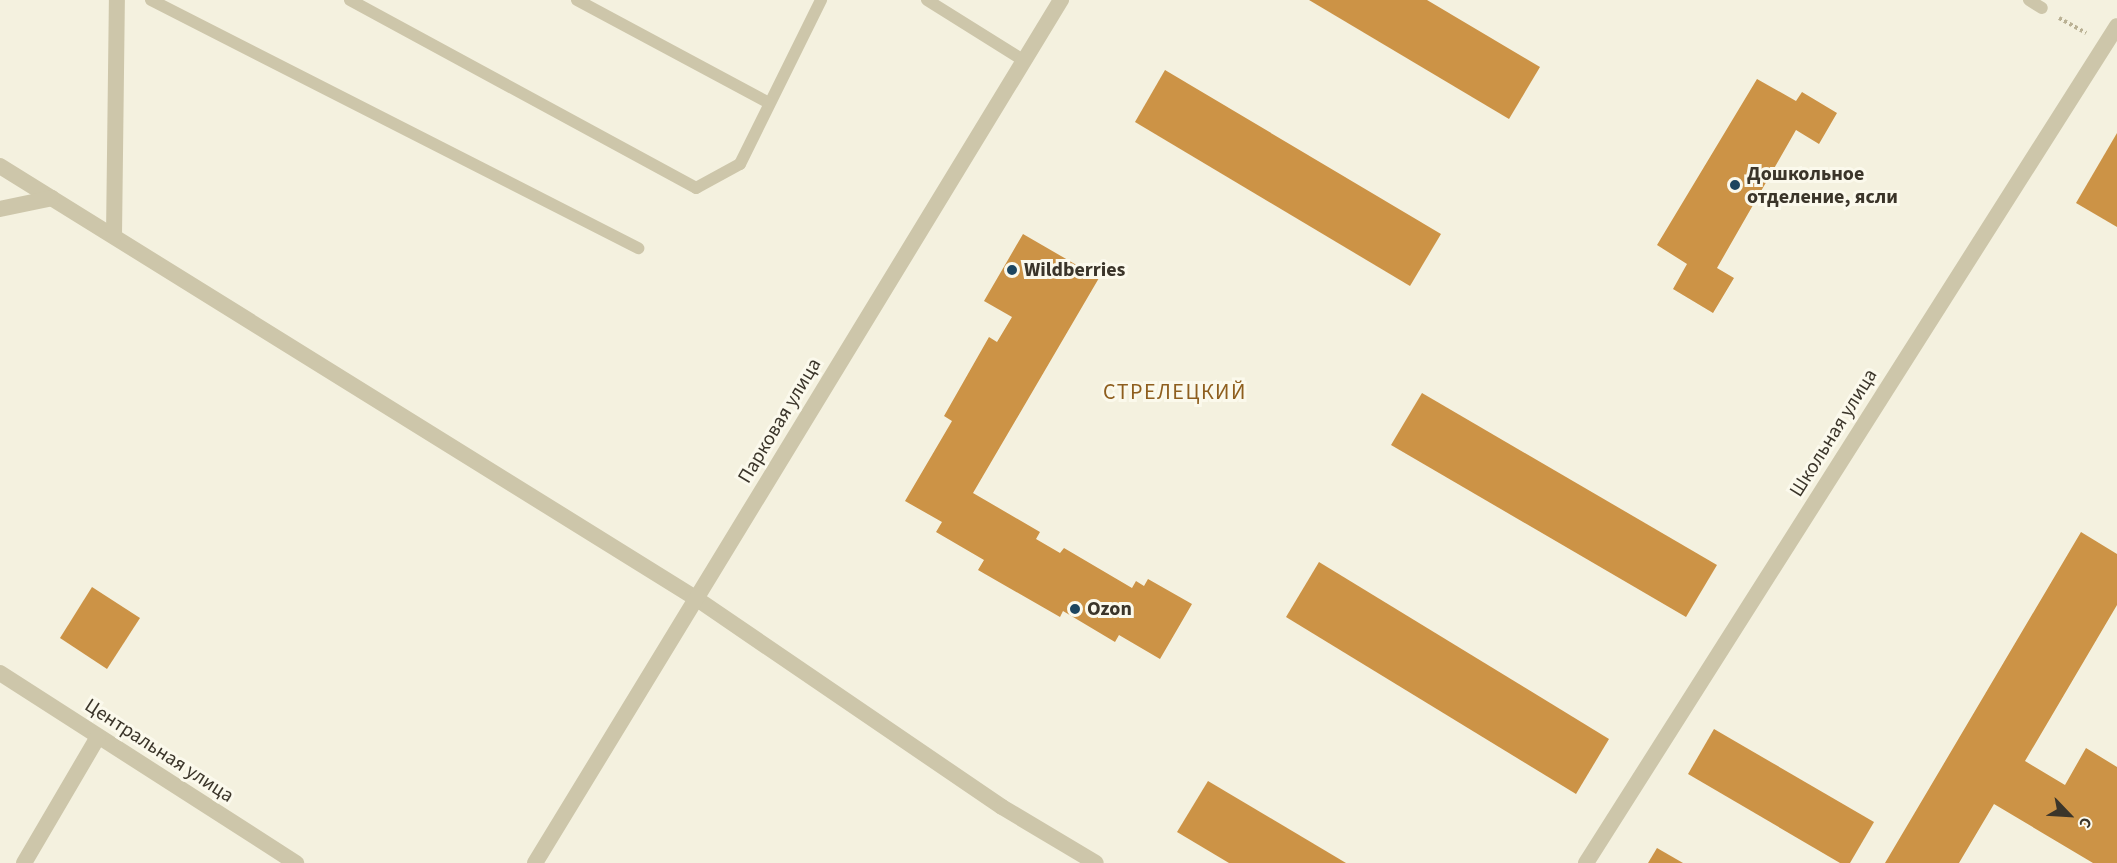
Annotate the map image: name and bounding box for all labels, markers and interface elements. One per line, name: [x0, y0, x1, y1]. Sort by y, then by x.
place label: Дошкольное отделение, ясли: [1747, 162, 1898, 209]
marker: Дошкольное отделение, ясли: [1728, 178, 1742, 192]
place label: Wildberries: [1024, 258, 1125, 282]
marker: Wildberries: [1005, 263, 1019, 277]
street label: Парковая улица: [733, 354, 827, 488]
street label: Школьная улица: [1785, 365, 1883, 501]
district label: СТРЕЛЕЦКИЙ: [1103, 380, 1247, 406]
place label: Ozon: [1087, 597, 1132, 621]
marker: Ozon: [1068, 602, 1082, 616]
street label: Центральная улица: [80, 694, 238, 808]
north arrow: [2039, 785, 2099, 845]
text: С: [2073, 814, 2097, 831]

